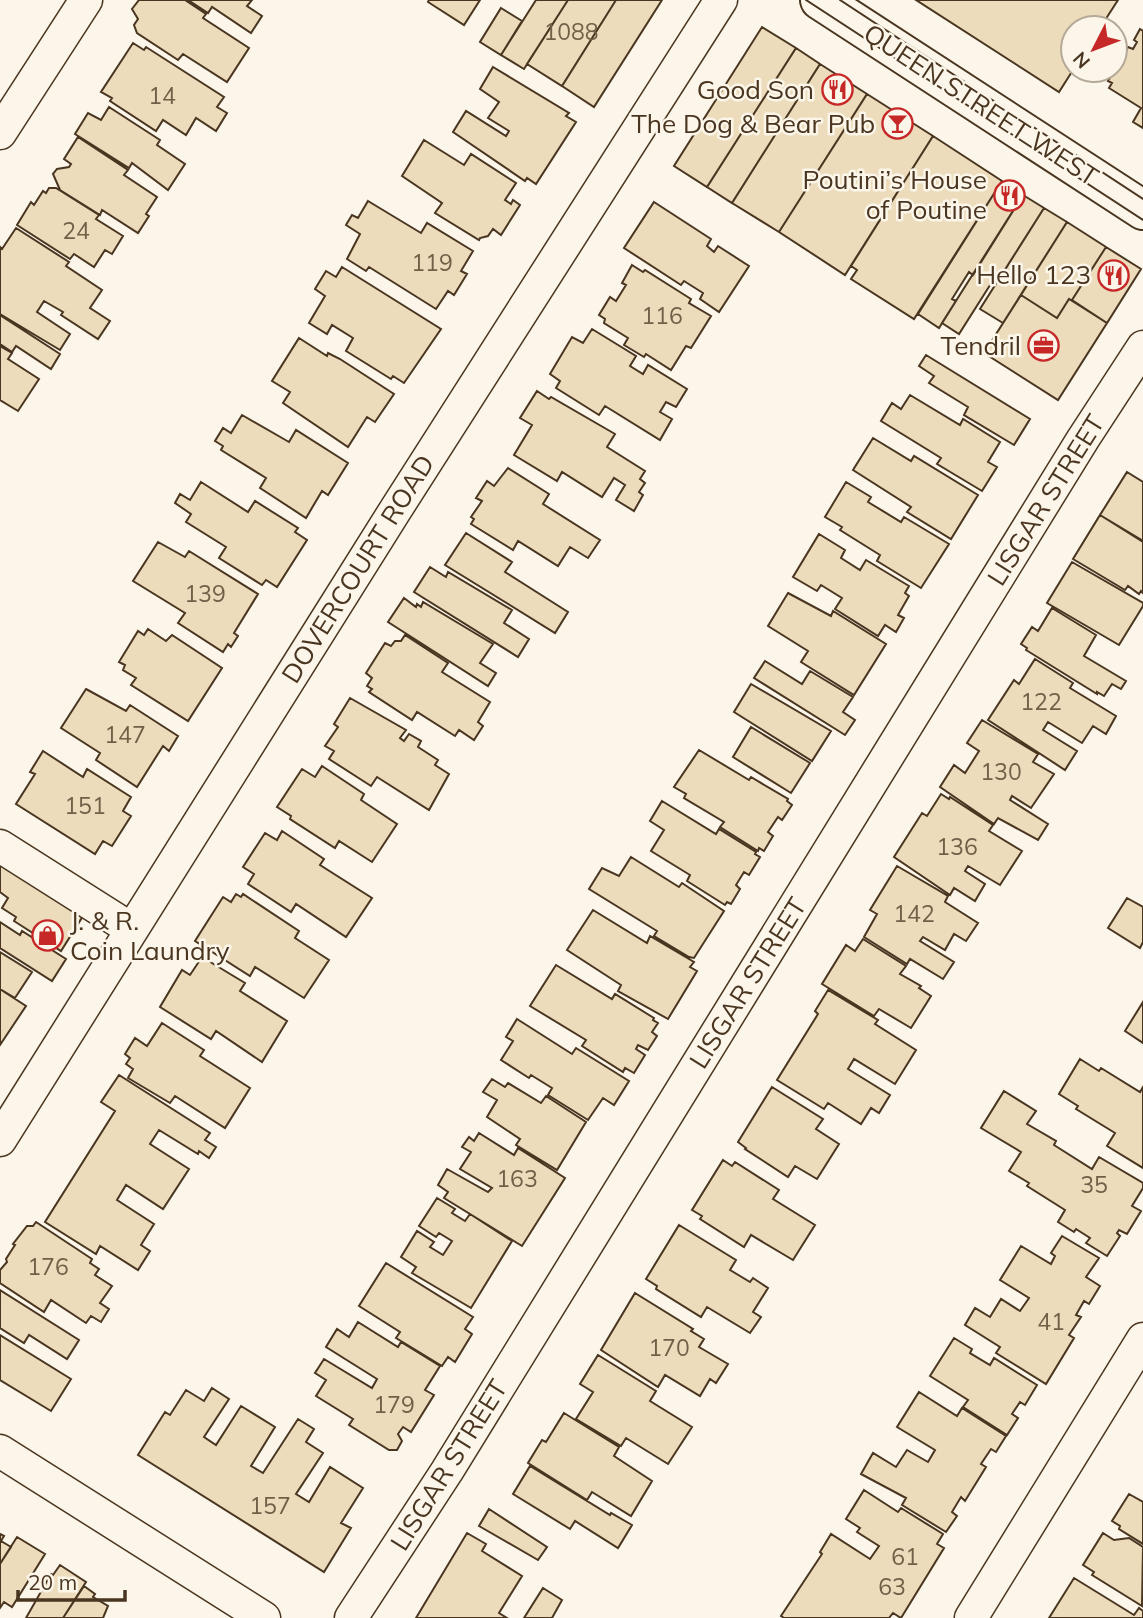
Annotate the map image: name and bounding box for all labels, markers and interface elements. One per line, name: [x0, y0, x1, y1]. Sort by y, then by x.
north arrow: [1059, 14, 1129, 84]
house number: 1088: [543, 17, 599, 46]
street label: QUEEN STREET WEST: [858, 17, 1104, 193]
place label: Good Son: [697, 73, 814, 106]
restaurant icon: Good Son: [820, 73, 854, 107]
house number: 14: [148, 81, 176, 110]
place label: The Dog & Bear Pub: [631, 107, 875, 140]
bar icon: The Dog & Bear Pub: [881, 107, 915, 141]
place label: Poutini’s House of Poutine: [802, 163, 987, 226]
restaurant icon: Poutini’s House of Poutine: [993, 178, 1027, 212]
house number: 24: [62, 216, 90, 245]
house number: 119: [411, 248, 453, 277]
place label: Hello 123: [976, 258, 1091, 291]
restaurant icon: Hello 123: [1097, 258, 1131, 292]
house number: 116: [641, 301, 683, 330]
place label: Tendril: [940, 329, 1021, 362]
office icon: Tendril: [1027, 329, 1061, 363]
street label: LISGAR STREET: [980, 408, 1112, 591]
street label: DOVERCOURT ROAD: [274, 449, 441, 689]
house number: 139: [184, 579, 226, 608]
house number: 122: [1020, 687, 1062, 716]
house number: 147: [104, 720, 146, 749]
house number: 130: [980, 757, 1022, 786]
house number: 151: [64, 791, 106, 820]
house number: 136: [936, 832, 978, 861]
street label: LISGAR STREET: [682, 891, 814, 1074]
house number: 142: [893, 899, 935, 928]
place label: J. & R. Coin Laundry: [70, 904, 230, 967]
shop icon: J. & R. Coin Laundry: [30, 919, 64, 953]
house number: 163: [496, 1164, 538, 1193]
house number: 35: [1080, 1170, 1108, 1199]
house number: 176: [27, 1252, 69, 1281]
house number: 41: [1037, 1307, 1065, 1336]
house number: 170: [648, 1333, 690, 1362]
street label: LISGAR STREET: [383, 1373, 515, 1556]
house number: 179: [373, 1390, 415, 1419]
house number: 157: [249, 1491, 291, 1520]
house number: 61: [891, 1542, 919, 1571]
scale bar: [18, 1558, 124, 1602]
text: 20 m: [28, 1569, 77, 1595]
house number: 63: [878, 1572, 906, 1601]

